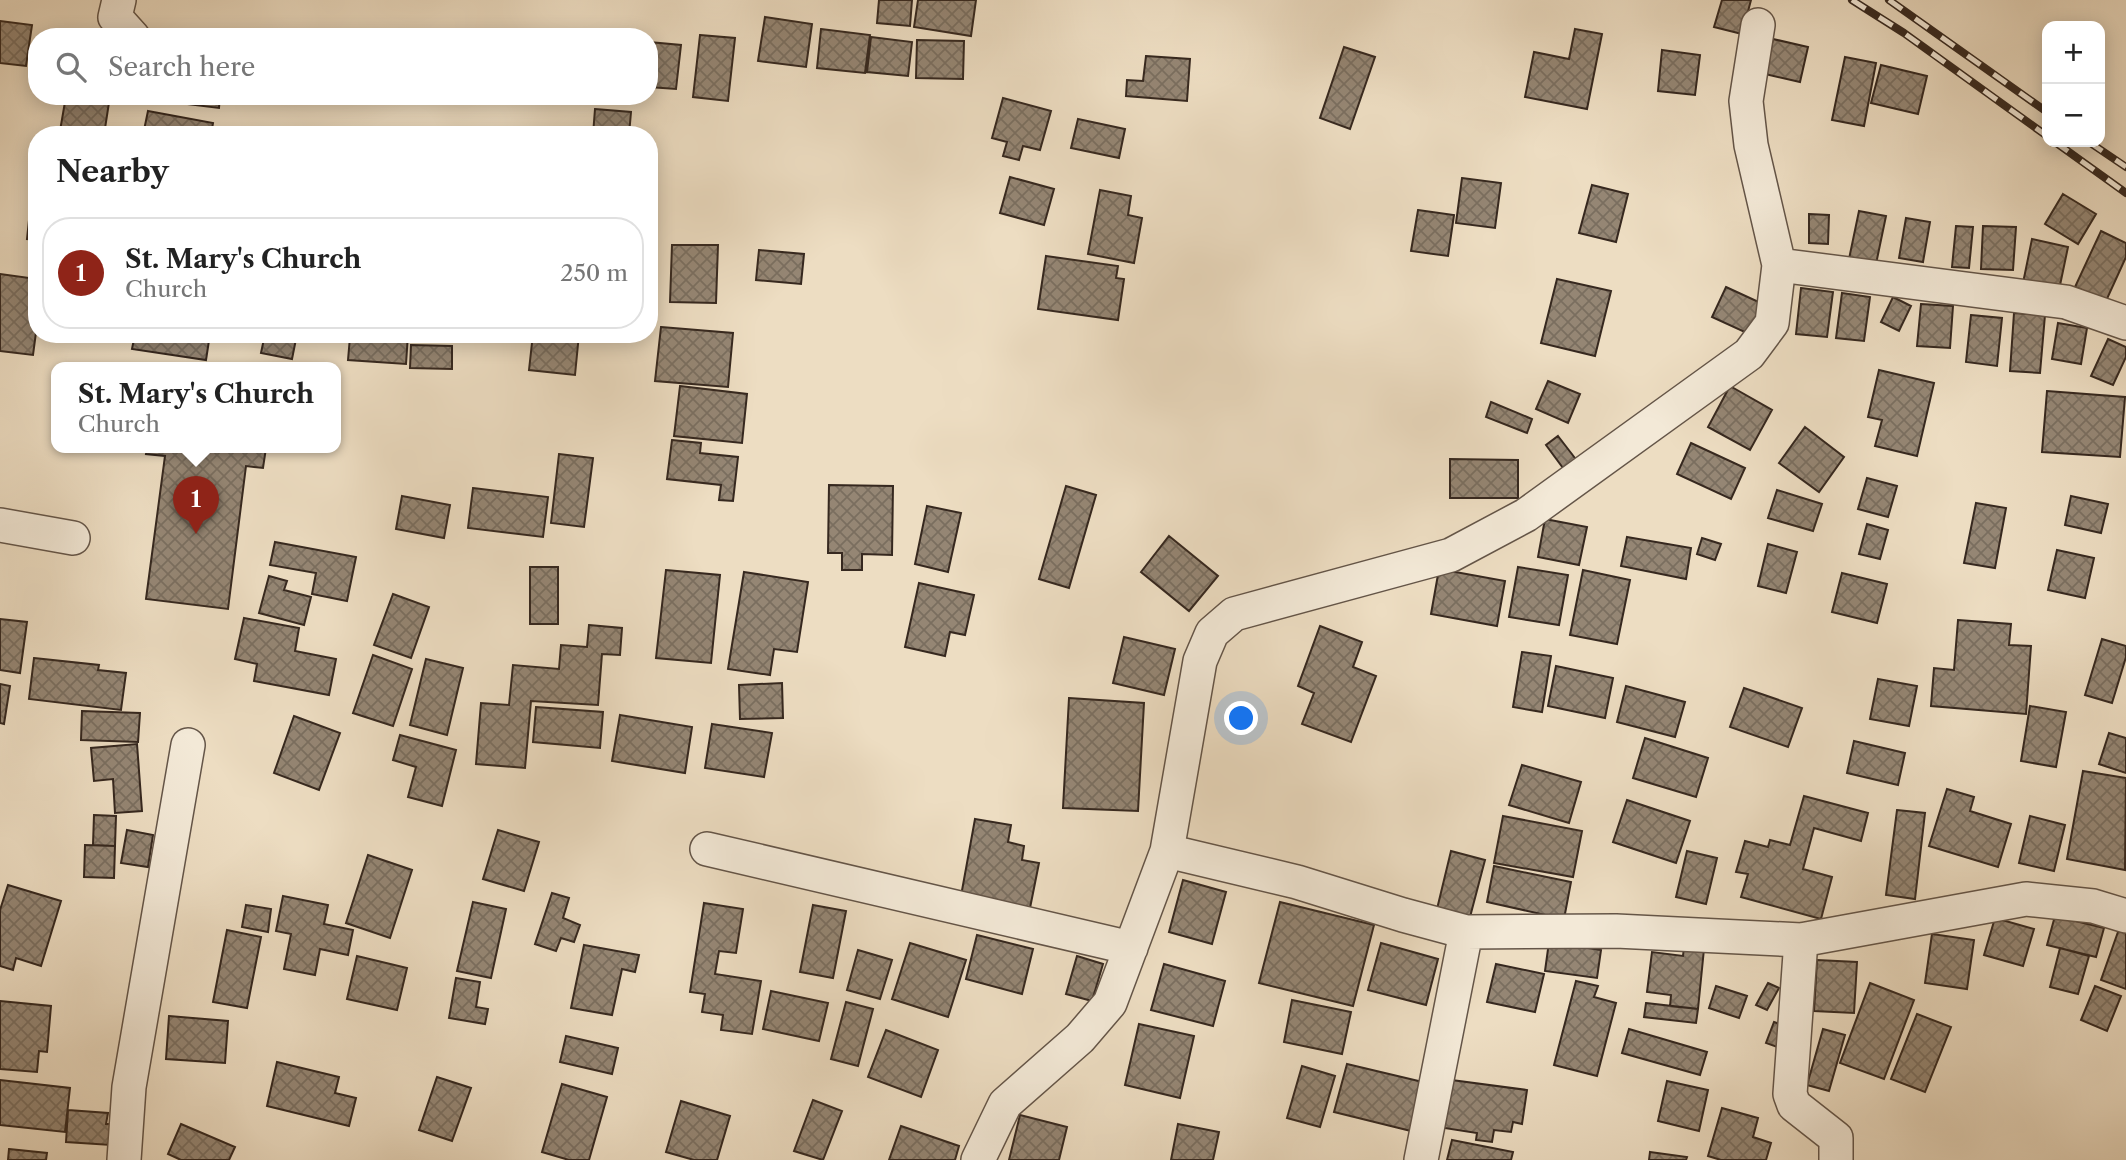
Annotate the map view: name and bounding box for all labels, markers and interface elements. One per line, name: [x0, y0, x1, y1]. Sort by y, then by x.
map controls: [2042, 21, 2105, 147]
button: +: [2042, 21, 2105, 84]
search box: [28, 28, 658, 105]
icon: search: [52, 48, 90, 86]
text: Search here: [108, 51, 255, 83]
button: −: [2042, 84, 2105, 147]
text: Nearby: [56, 153, 169, 190]
text: St. Mary's Church: [125, 243, 361, 275]
text: 1: [76, 259, 86, 287]
text: 250 m: [560, 259, 628, 287]
text: Church: [125, 275, 207, 303]
popup: [51, 362, 341, 453]
text: St. Mary's Church: [78, 378, 314, 410]
text: Church: [78, 410, 160, 438]
pin: 1: [173, 476, 219, 534]
your location: [1224, 701, 1258, 735]

